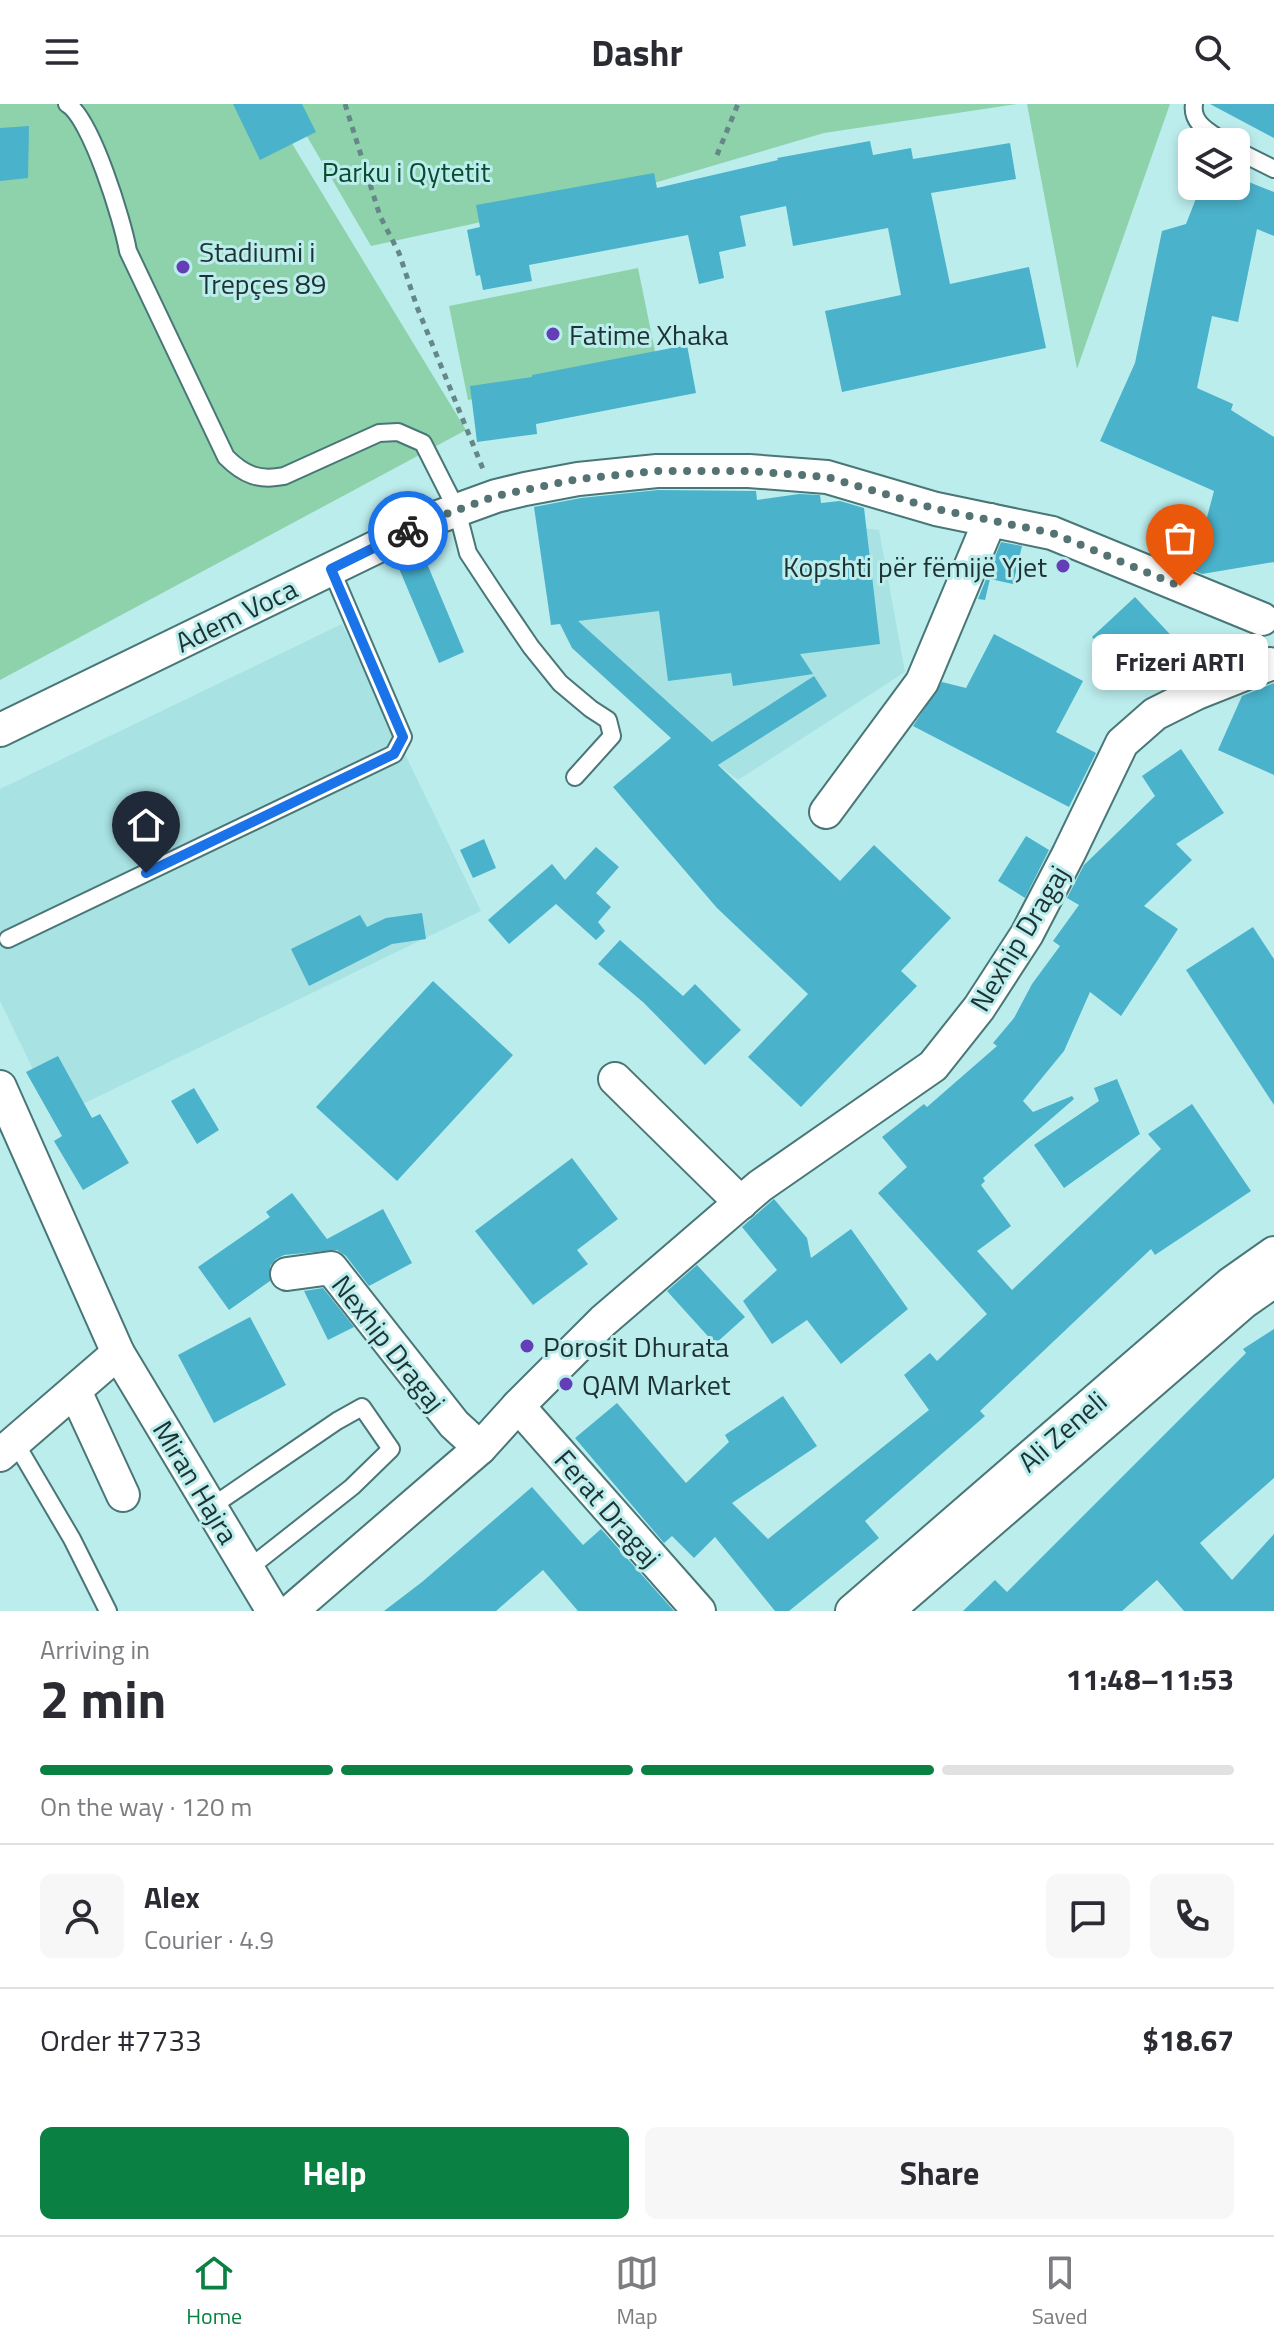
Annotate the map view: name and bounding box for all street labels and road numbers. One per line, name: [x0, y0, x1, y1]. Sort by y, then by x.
street label: Adem Voca: [167, 567, 305, 663]
street label: Nexhip Dragaj: [958, 857, 1080, 1019]
street label: Nexhip Dragaj: [322, 1265, 456, 1421]
street label: Ali Zeneli: [1008, 1380, 1116, 1482]
street label: Miran Hajra: [142, 1412, 250, 1552]
street label: Ferat Dragaj: [544, 1439, 672, 1577]

